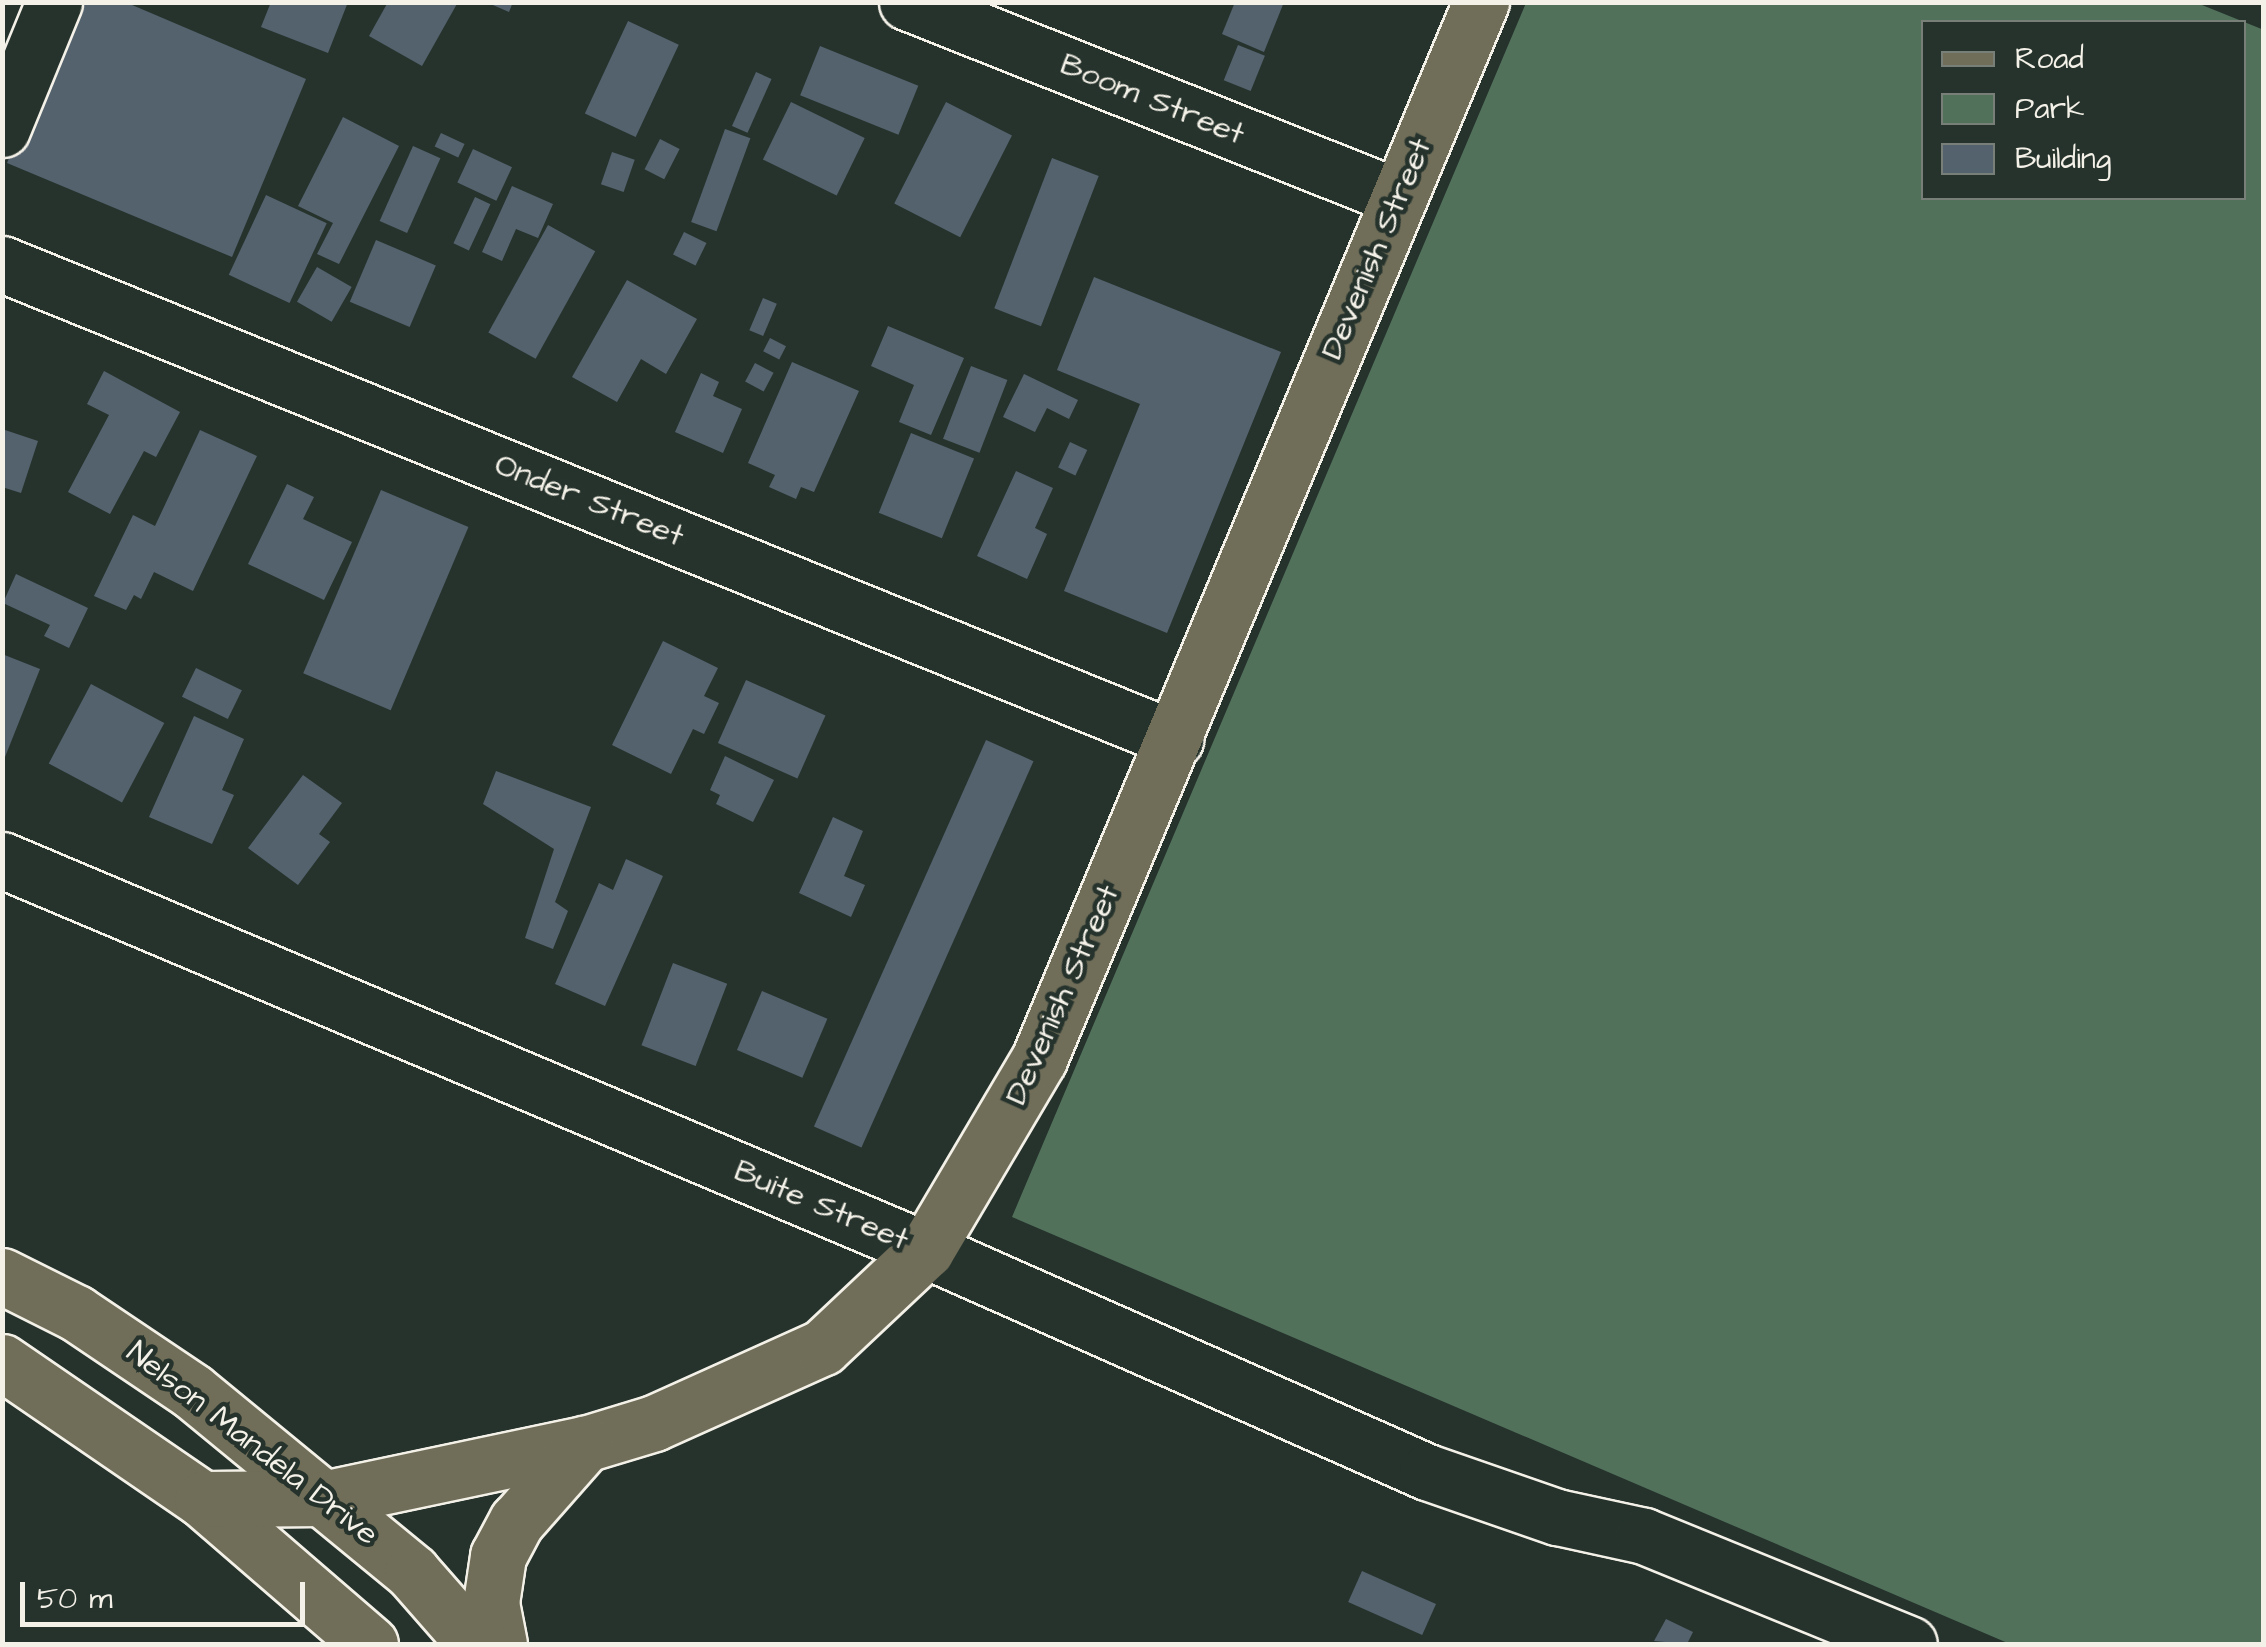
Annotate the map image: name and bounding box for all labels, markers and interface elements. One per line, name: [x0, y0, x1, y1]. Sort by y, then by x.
legend: [1921, 20, 2246, 200]
text: Road: [2015, 38, 2084, 80]
street label: Boom Street: [1054, 46, 1250, 154]
text: Park: [2015, 88, 2084, 130]
street label: Devenish Street: [1313, 133, 1441, 365]
text: Building: [2015, 138, 2111, 180]
street label: Onder Street: [489, 446, 689, 556]
street label: Devenish Street: [997, 879, 1129, 1111]
street label: Buite Street: [728, 1152, 914, 1260]
street label: Nelson Mandela Drive: [118, 1334, 386, 1554]
scale bar: [25, 1562, 310, 1624]
text: 50 m: [37, 1578, 113, 1620]

